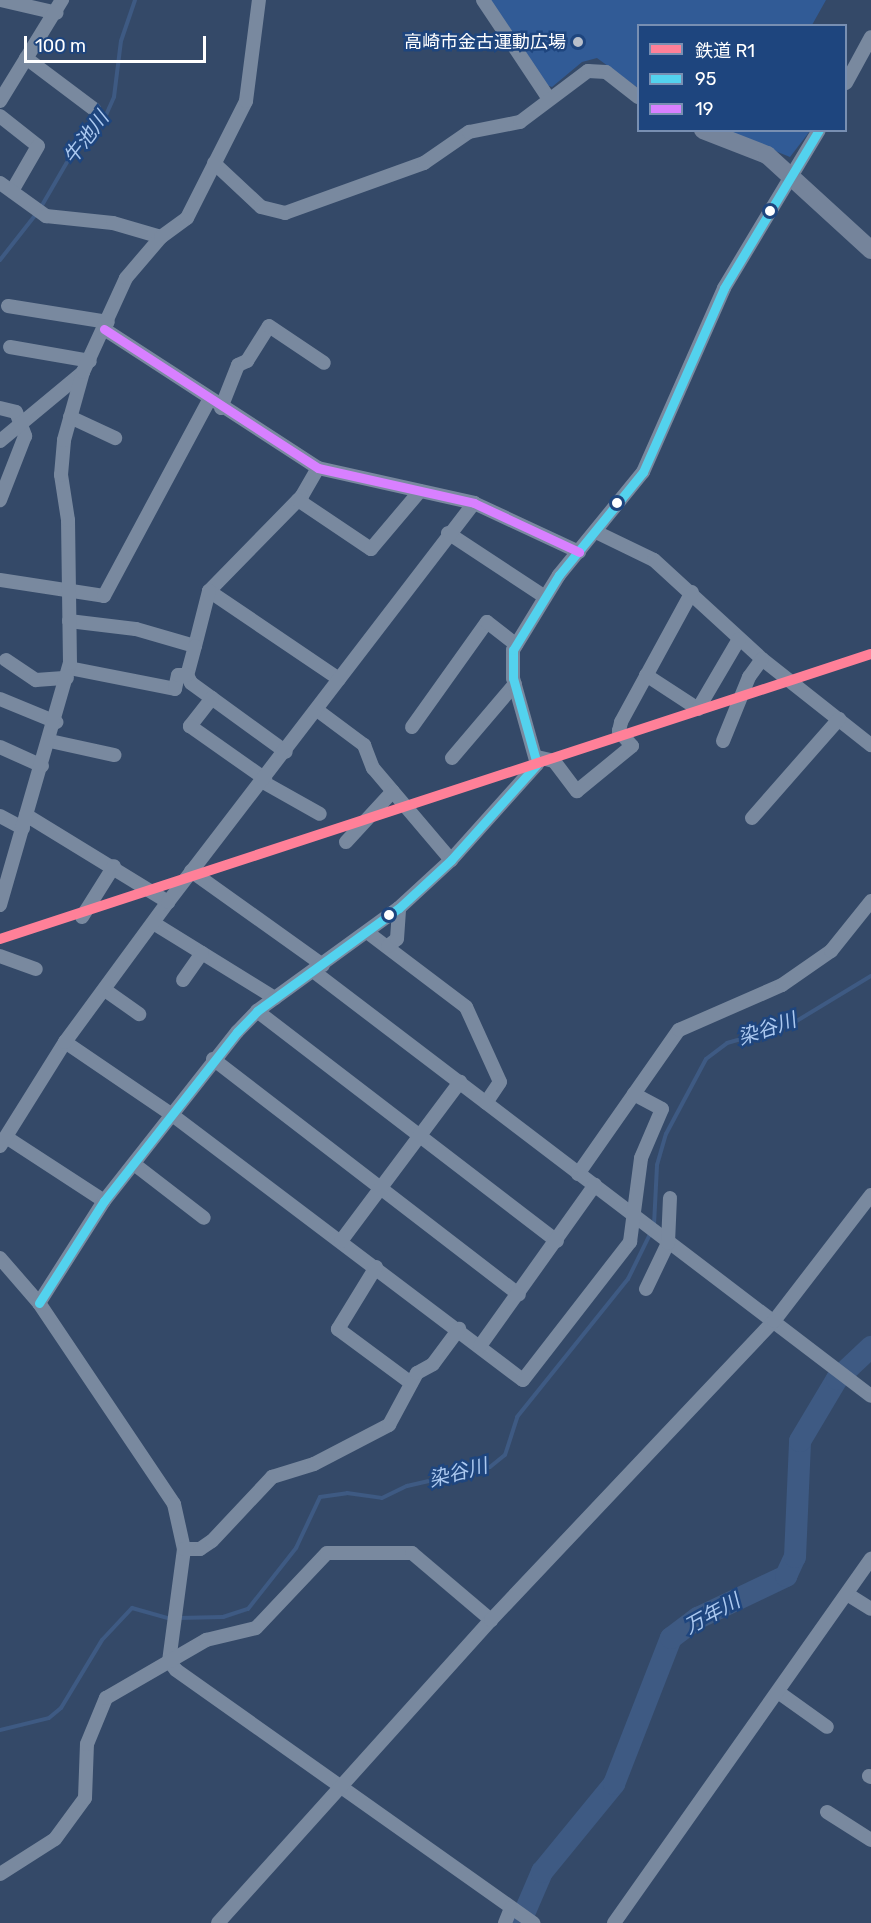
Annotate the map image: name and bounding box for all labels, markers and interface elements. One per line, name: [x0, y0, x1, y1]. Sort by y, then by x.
scale bar: [27, 24, 208, 62]
legend: [637, 24, 847, 132]
place label: 高崎市金古運動広場: [404, 31, 566, 53]
text: 100 m: [35, 35, 86, 57]
marker: 高崎市金古運動広場: [571, 35, 585, 49]
text: 鉄道 R1: [695, 40, 755, 62]
text: 95: [695, 68, 716, 90]
text: 19: [695, 98, 713, 120]
water label: 牛池川: [58, 107, 114, 169]
unlabelled marker: [764, 205, 776, 217]
unlabelled marker: [611, 497, 623, 509]
unlabelled marker: [383, 909, 395, 921]
water label: 染谷川: [735, 1008, 799, 1050]
water label: 染谷川: [426, 1454, 490, 1492]
water label: 万年川: [680, 1589, 744, 1639]

